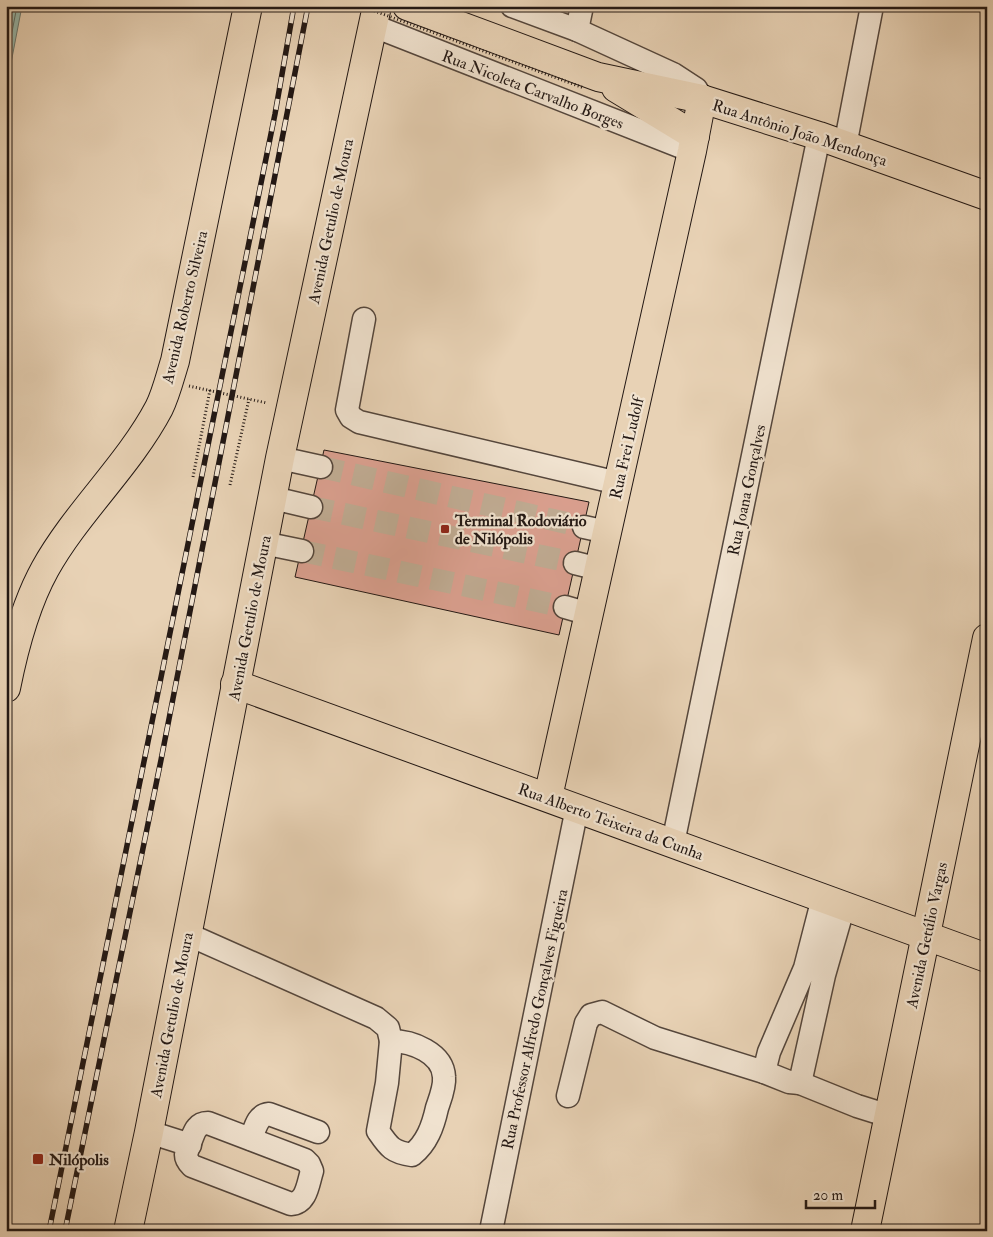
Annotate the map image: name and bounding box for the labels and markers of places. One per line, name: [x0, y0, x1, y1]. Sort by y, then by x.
place label: Terminal Rodoviário de Nilópolis: [454, 511, 587, 550]
marker: Terminal Rodoviário de Nilópolis: [439, 523, 451, 535]
place label: Nilópolis: [48, 1150, 109, 1171]
marker: Nilópolis: [31, 1152, 45, 1166]

